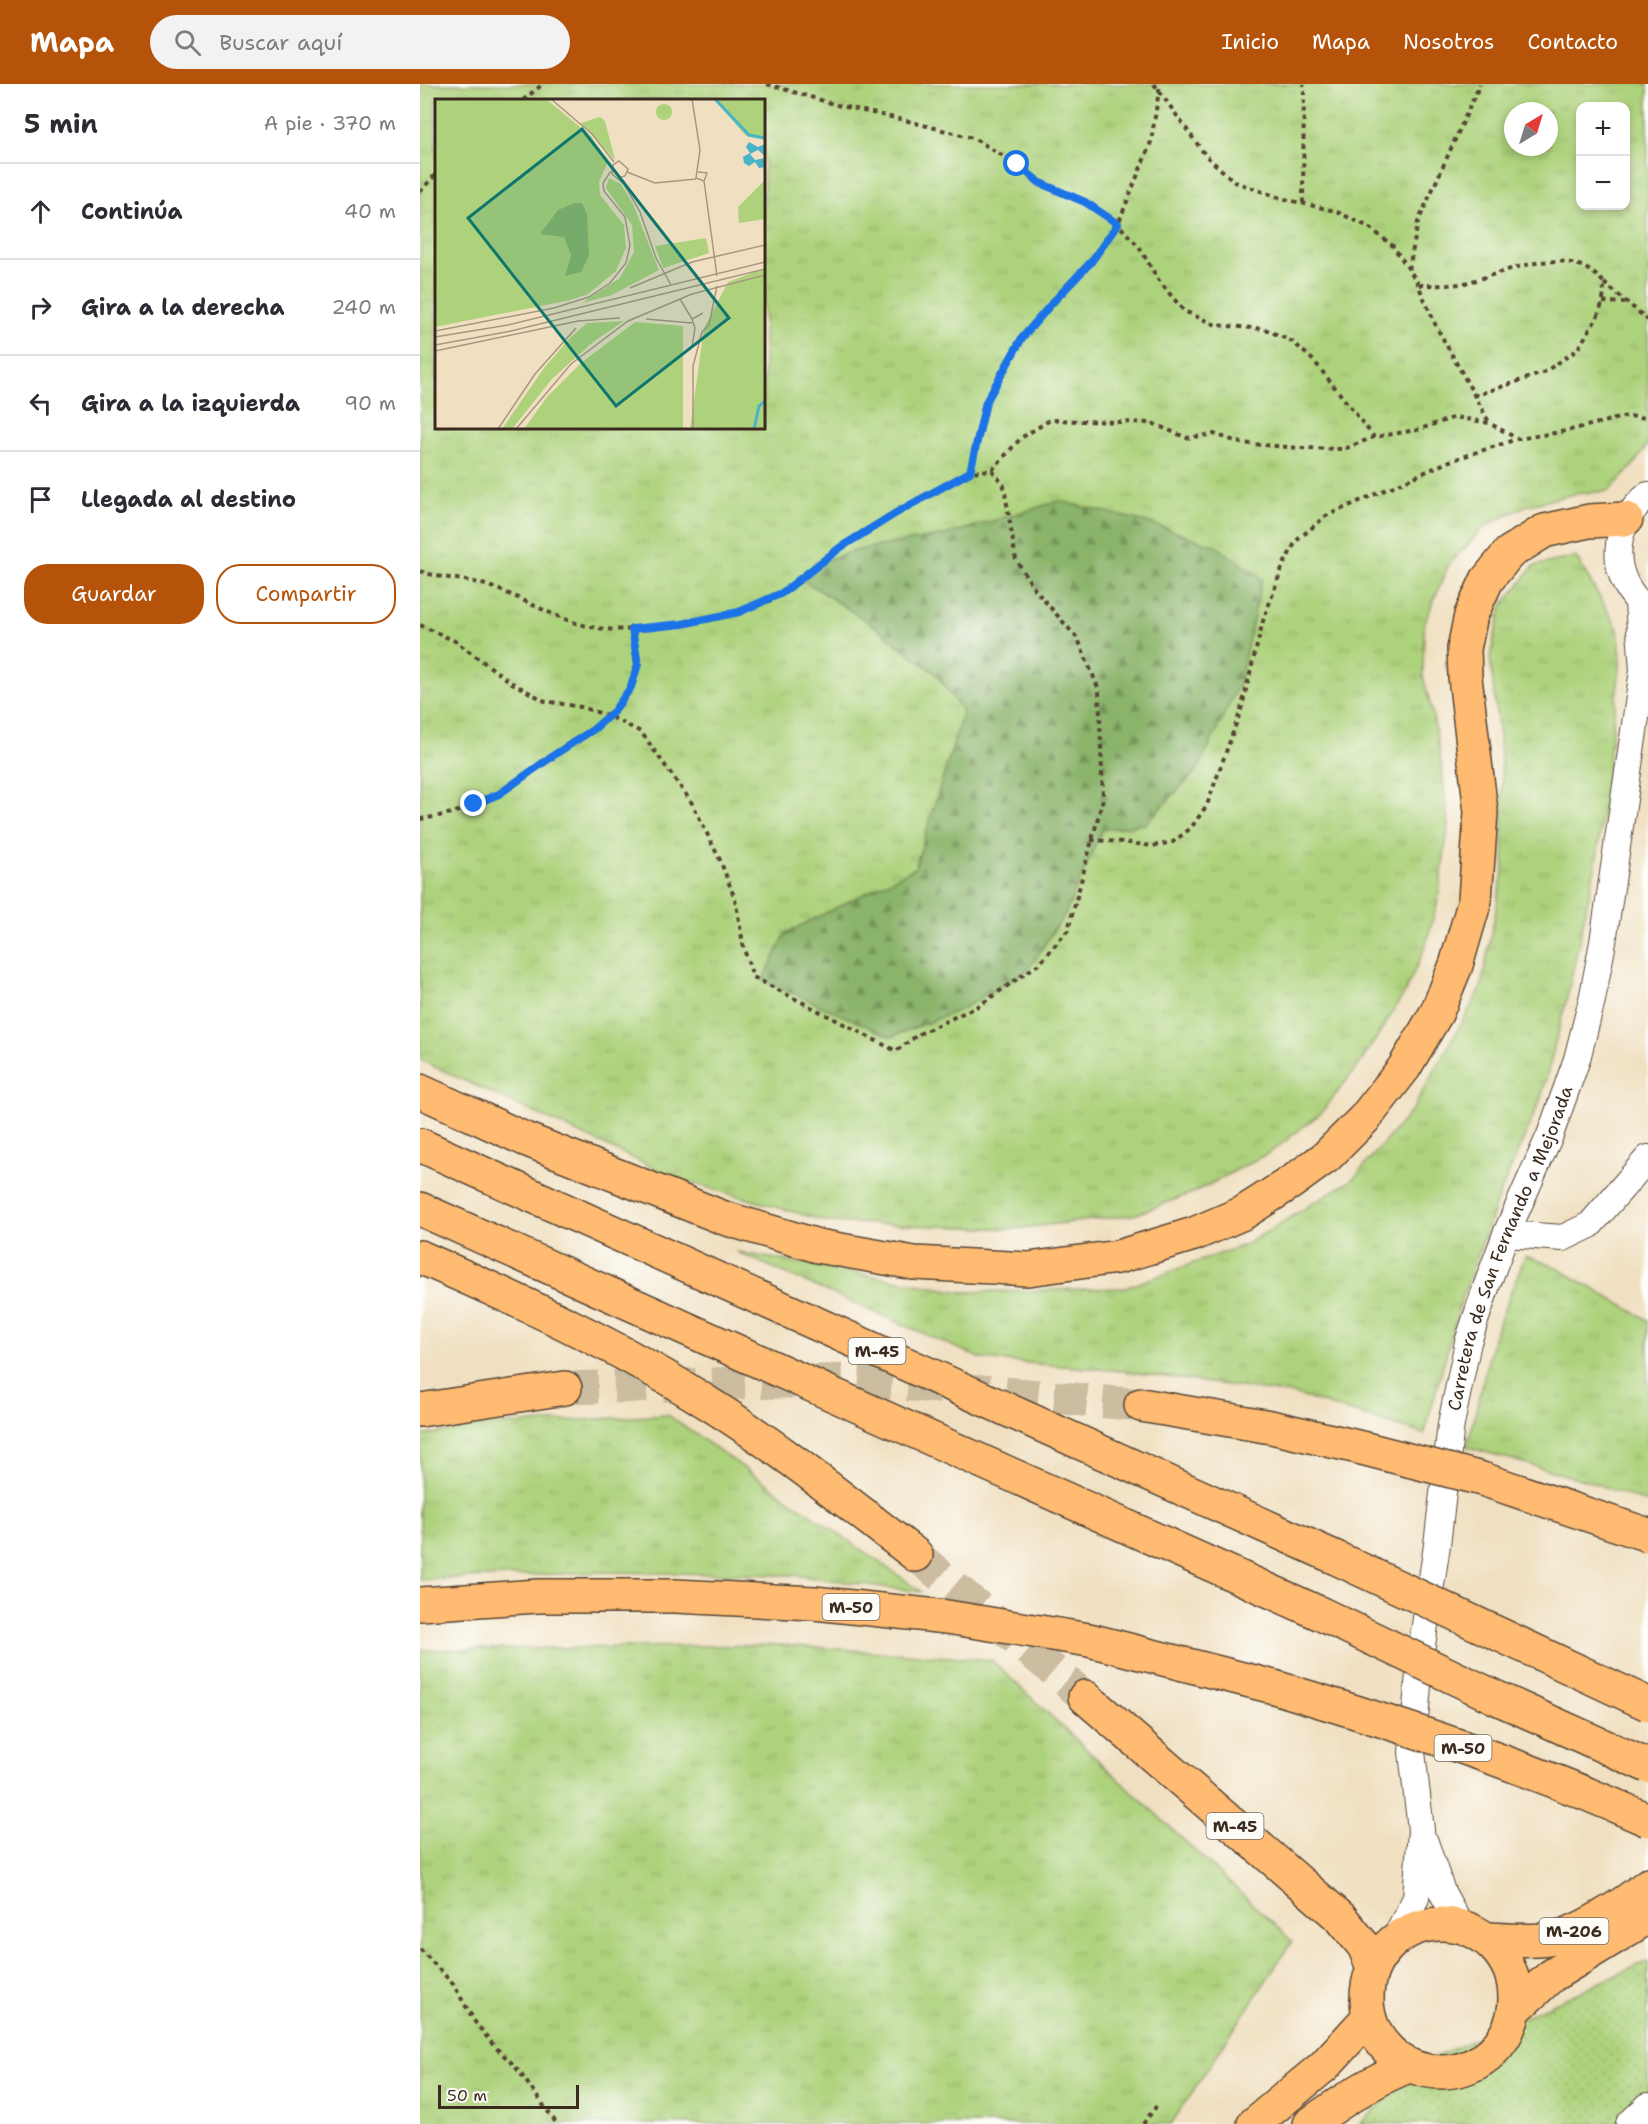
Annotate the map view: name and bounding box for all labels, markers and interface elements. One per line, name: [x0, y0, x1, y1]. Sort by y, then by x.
search box: [150, 15, 570, 69]
text: Mapa: [30, 23, 114, 61]
icon: search: [171, 26, 204, 59]
text: Buscar aquí: [219, 28, 342, 57]
text: Inicio: [1221, 28, 1279, 56]
text: Mapa: [1312, 28, 1370, 56]
text: Nosotros: [1403, 28, 1494, 56]
text: Contacto: [1527, 28, 1618, 56]
inset map: [435, 99, 765, 429]
north arrow: [1504, 102, 1558, 156]
map controls: [1576, 102, 1630, 210]
button: +: [1576, 102, 1630, 156]
text: 5 min: [24, 106, 98, 141]
text: A pie · 370 m: [264, 110, 396, 136]
route start: [1003, 150, 1029, 176]
button: −: [1576, 156, 1630, 210]
icon: ahead: [24, 195, 57, 228]
text: Continúa: [81, 197, 183, 226]
text: 40 m: [344, 198, 396, 224]
icon: right: [24, 291, 57, 324]
text: Gira a la derecha: [81, 293, 285, 322]
text: 240 m: [331, 294, 396, 320]
icon: left: [24, 387, 57, 420]
text: Gira a la izquierda: [81, 389, 300, 418]
text: 90 m: [344, 390, 396, 416]
icon: arrive: [24, 483, 57, 516]
text: Llegada al destino: [81, 485, 296, 514]
button: Guardar: [24, 564, 204, 624]
button: Compartir: [216, 564, 396, 624]
route end: [460, 790, 486, 816]
street label: Carretera de San Fernando a Mejorada: [1442, 1083, 1579, 1413]
road number: M-45: [848, 1338, 906, 1364]
road number: M-50: [822, 1594, 880, 1620]
road number: M-50: [1434, 1735, 1492, 1761]
road number: M-45: [1206, 1813, 1264, 1839]
road number: M-206: [1540, 1918, 1608, 1944]
scale bar: [438, 2082, 579, 2110]
text: 50 m: [447, 2085, 487, 2106]

